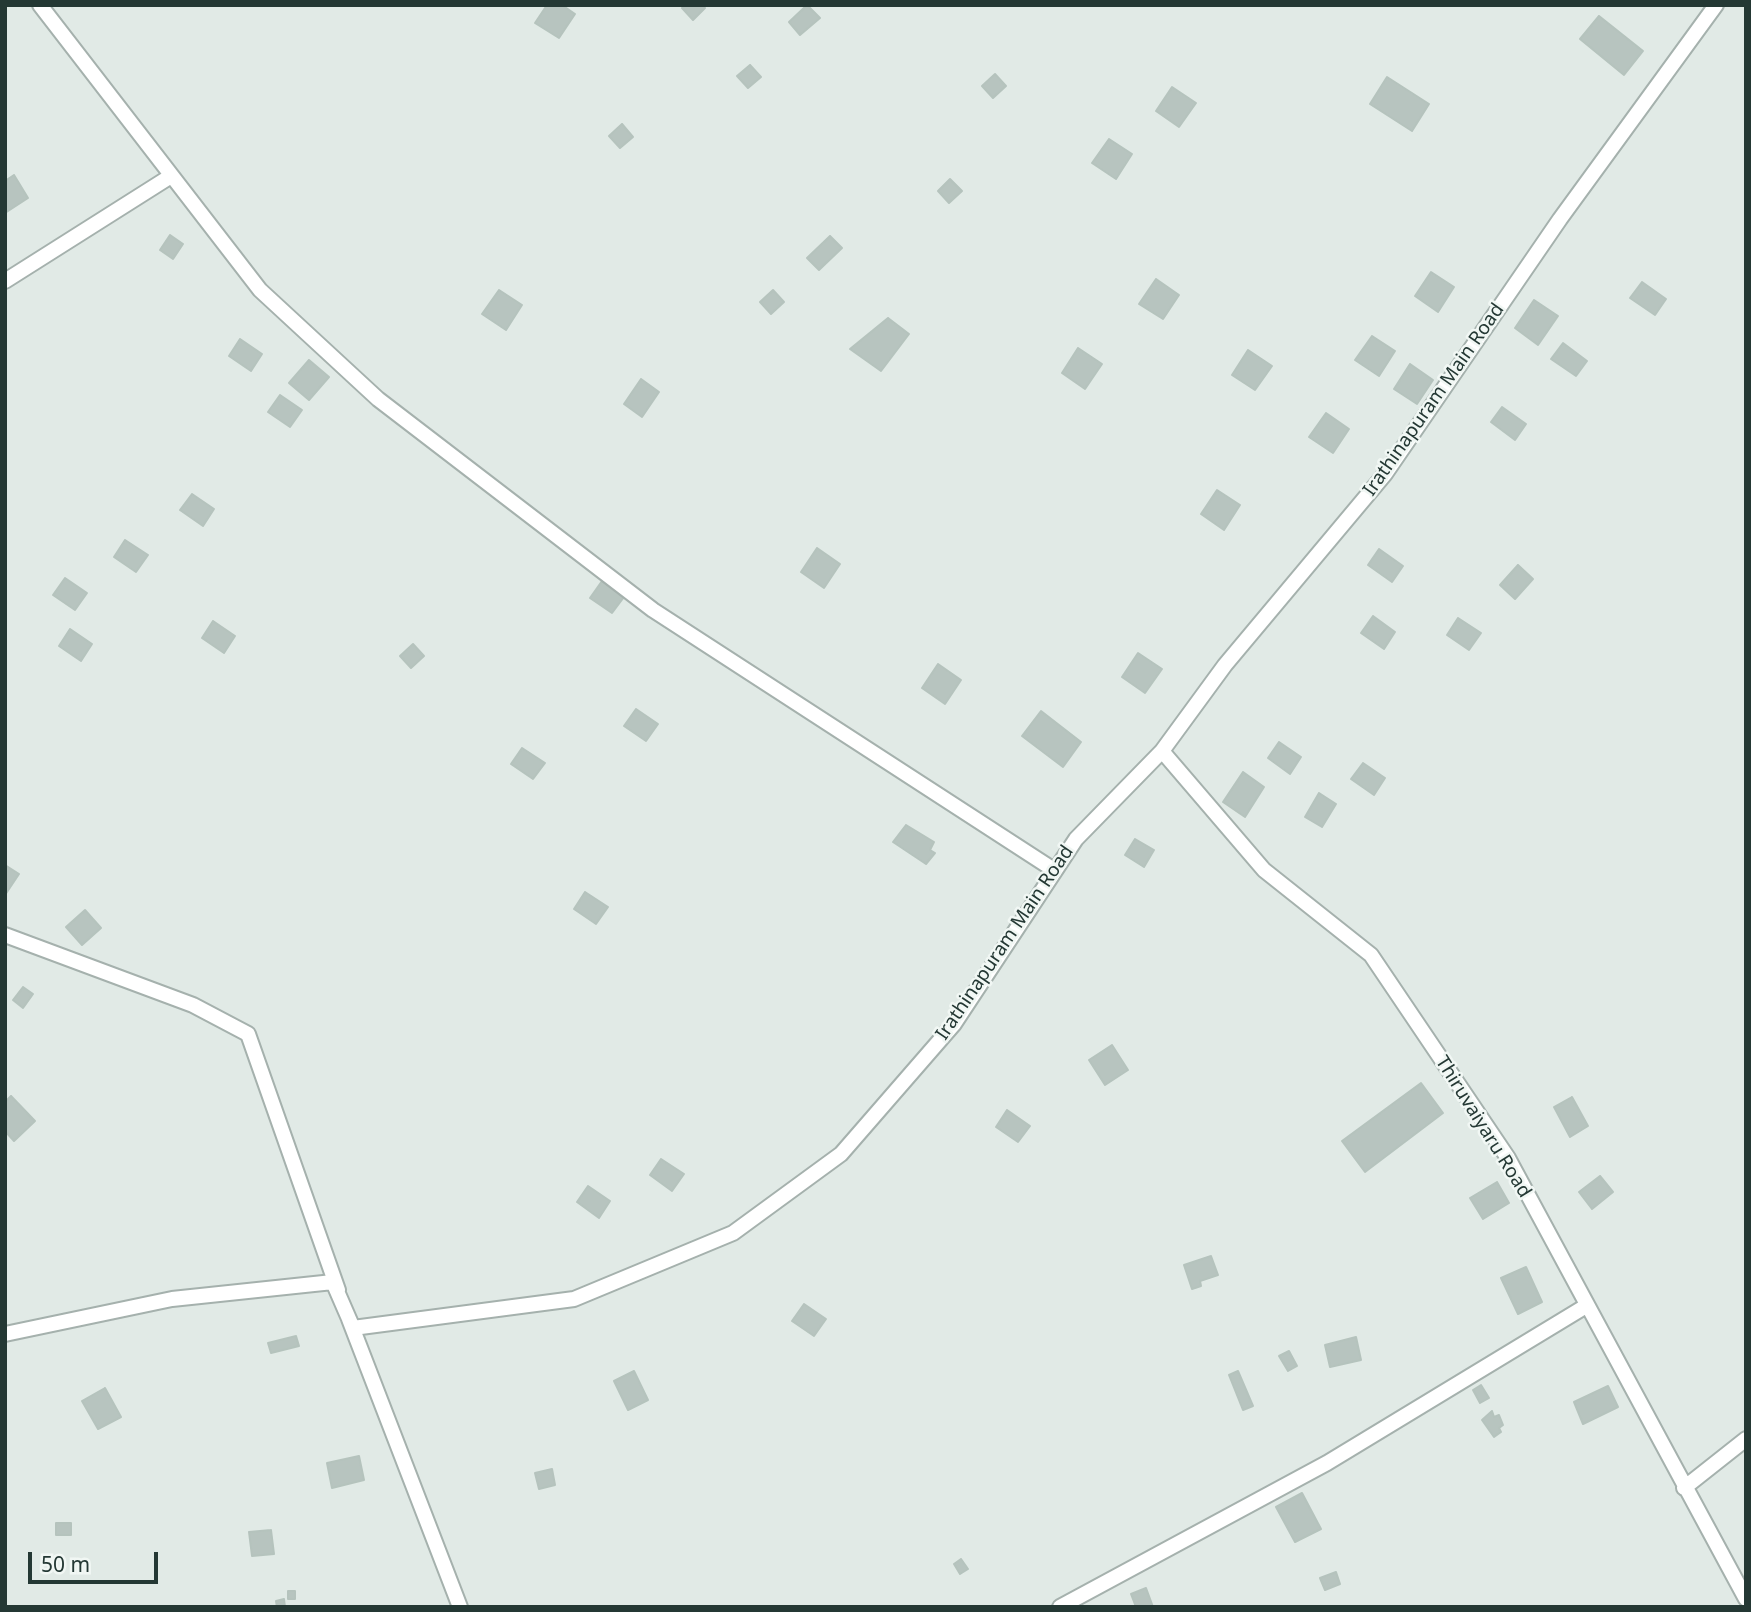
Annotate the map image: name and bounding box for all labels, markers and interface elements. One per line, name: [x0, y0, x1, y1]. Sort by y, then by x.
street label: Irathinapuram Main Road: [1359, 299, 1509, 501]
street label: Irathinapuram Main Road: [931, 841, 1079, 1045]
street label: Thiruvaiyaru Road: [1430, 1052, 1536, 1202]
scale bar: [32, 1538, 161, 1582]
text: 50 m: [41, 1550, 90, 1578]

